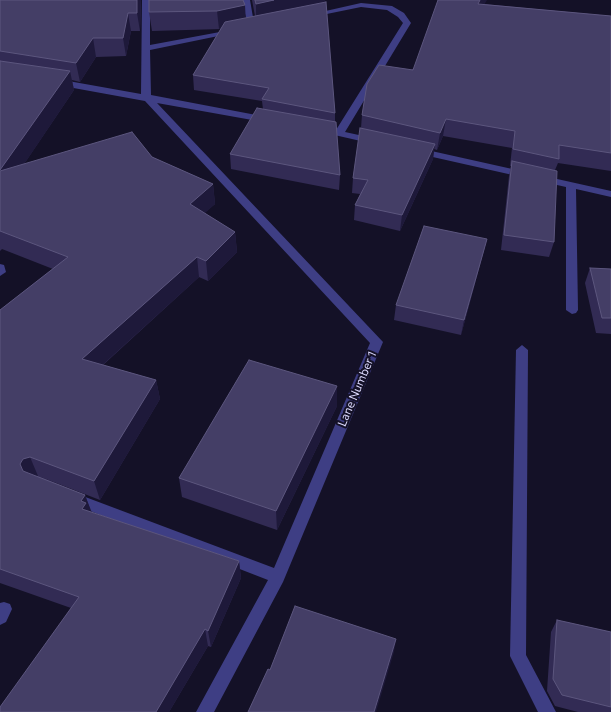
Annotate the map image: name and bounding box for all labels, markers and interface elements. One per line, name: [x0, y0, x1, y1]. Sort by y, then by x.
street label: Lane Number 1: [335, 349, 379, 429]

